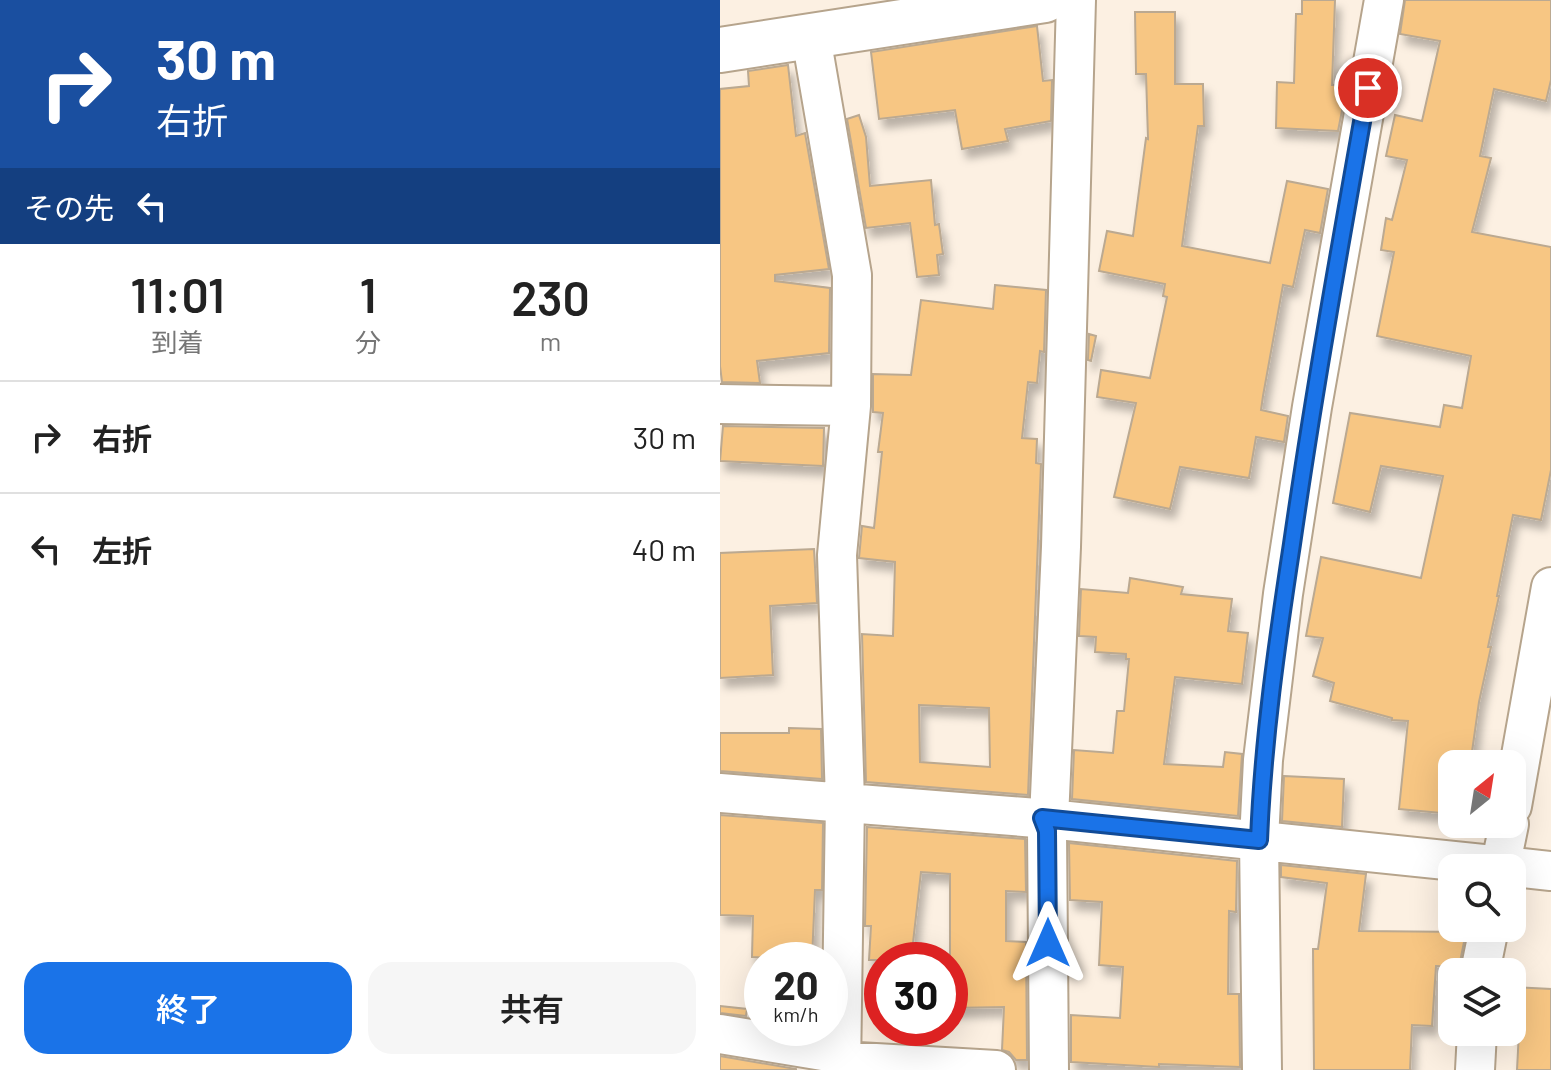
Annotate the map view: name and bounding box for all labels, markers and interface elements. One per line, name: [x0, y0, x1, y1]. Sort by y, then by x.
text: 30 m: [156, 24, 276, 91]
icon: right: [24, 32, 128, 136]
pin: [1334, 54, 1402, 122]
icon: arrive: [1346, 66, 1390, 110]
text: 右折: [156, 98, 228, 141]
icon: left: [130, 184, 174, 228]
text: その先: [24, 189, 114, 225]
text: 11:01: [130, 265, 225, 323]
text: 1: [359, 265, 376, 323]
text: 230: [511, 268, 590, 326]
text: m: [540, 325, 561, 356]
text: 到着: [151, 326, 203, 357]
text: 分: [355, 326, 381, 357]
icon: right: [24, 415, 68, 459]
text: 30 m: [633, 419, 696, 455]
text: 右折: [92, 420, 152, 456]
icon: left: [24, 527, 68, 571]
text: 40 m: [632, 531, 696, 567]
text: 左折: [92, 532, 152, 568]
north arrow: [1438, 750, 1526, 838]
map controls: [1438, 750, 1526, 1046]
button: search: [1438, 854, 1526, 942]
position arrow: [1006, 901, 1090, 985]
speed limit sign: 30: [864, 942, 968, 1046]
button: layers: [1438, 958, 1526, 1046]
text: 20: [773, 960, 819, 1008]
button: 終了: [24, 962, 352, 1054]
button: 共有: [368, 962, 696, 1054]
text: km/h: [773, 1002, 819, 1026]

